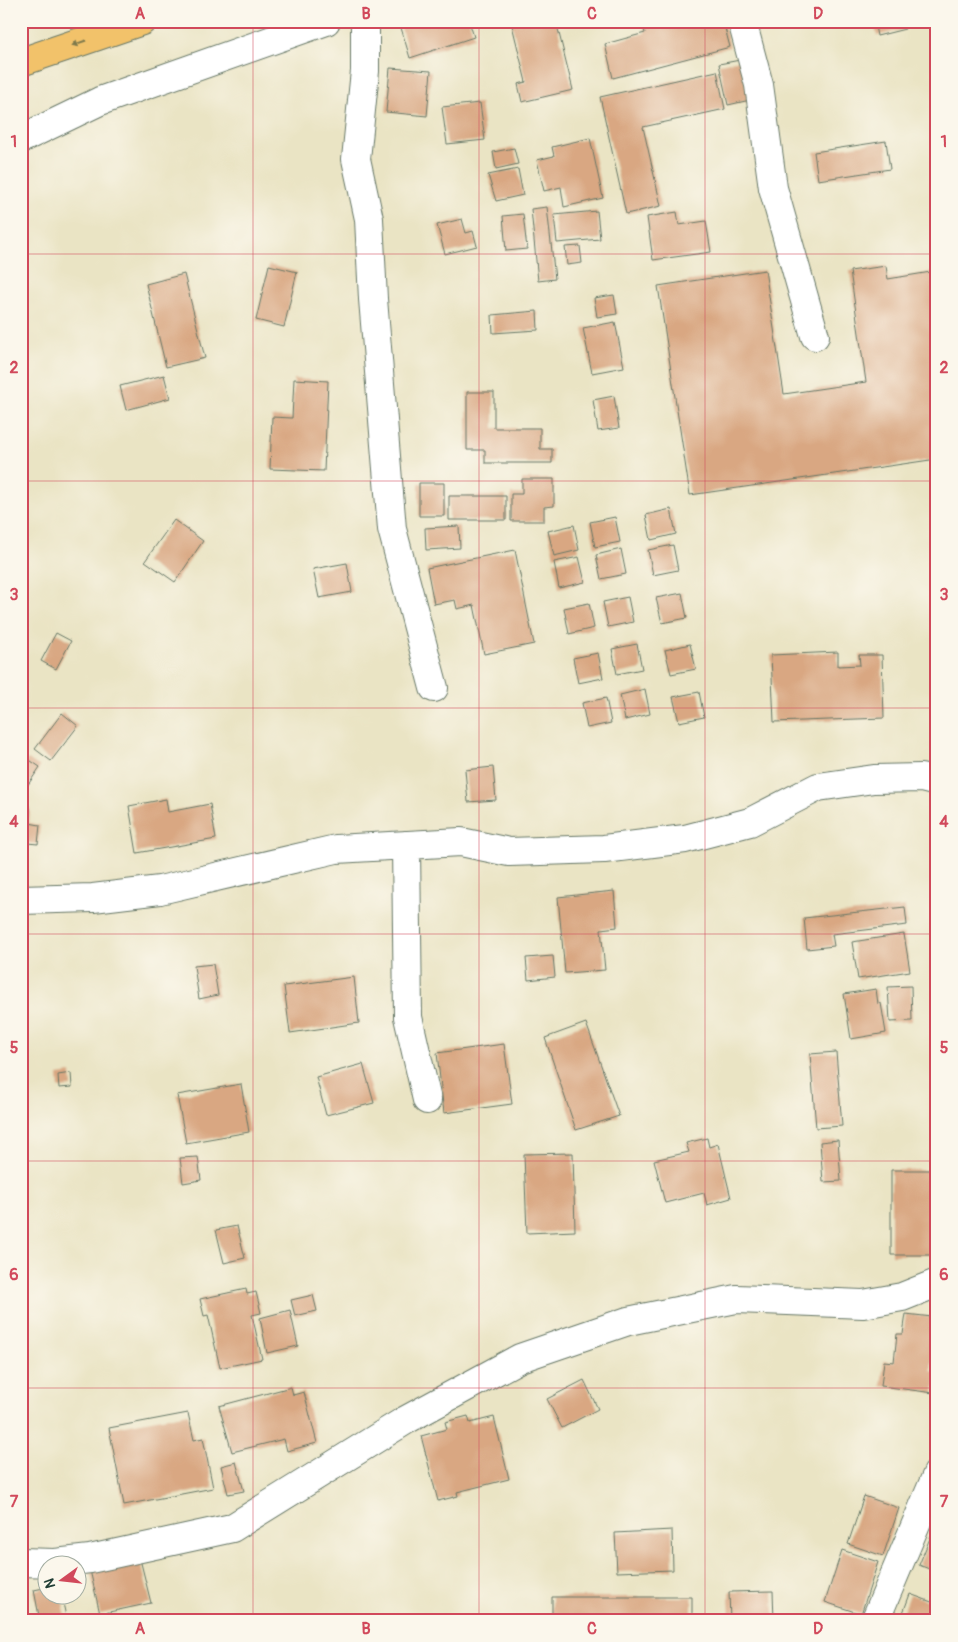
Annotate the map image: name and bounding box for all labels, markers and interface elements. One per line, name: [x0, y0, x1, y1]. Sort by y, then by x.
text: A: [135, 4, 146, 24]
text: B: [361, 4, 371, 24]
text: C: [587, 4, 597, 24]
text: D: [813, 4, 823, 24]
one-way arrow: [71, 39, 86, 47]
text: 1: [11, 132, 17, 152]
text: 1: [941, 132, 947, 152]
text: 2: [10, 358, 19, 378]
text: 2: [940, 358, 949, 378]
text: 3: [10, 585, 19, 605]
text: 3: [940, 585, 949, 605]
text: 4: [9, 812, 19, 832]
text: 4: [939, 812, 949, 832]
text: 5: [10, 1038, 19, 1058]
text: 5: [940, 1038, 949, 1058]
text: 6: [9, 1265, 19, 1285]
text: 6: [939, 1265, 949, 1285]
text: 7: [10, 1492, 19, 1512]
text: 7: [940, 1492, 949, 1512]
north arrow: [38, 1554, 88, 1604]
text: N: [40, 1576, 59, 1590]
text: A: [135, 1619, 146, 1639]
text: B: [361, 1619, 371, 1639]
text: C: [587, 1619, 597, 1639]
text: D: [813, 1619, 823, 1639]

